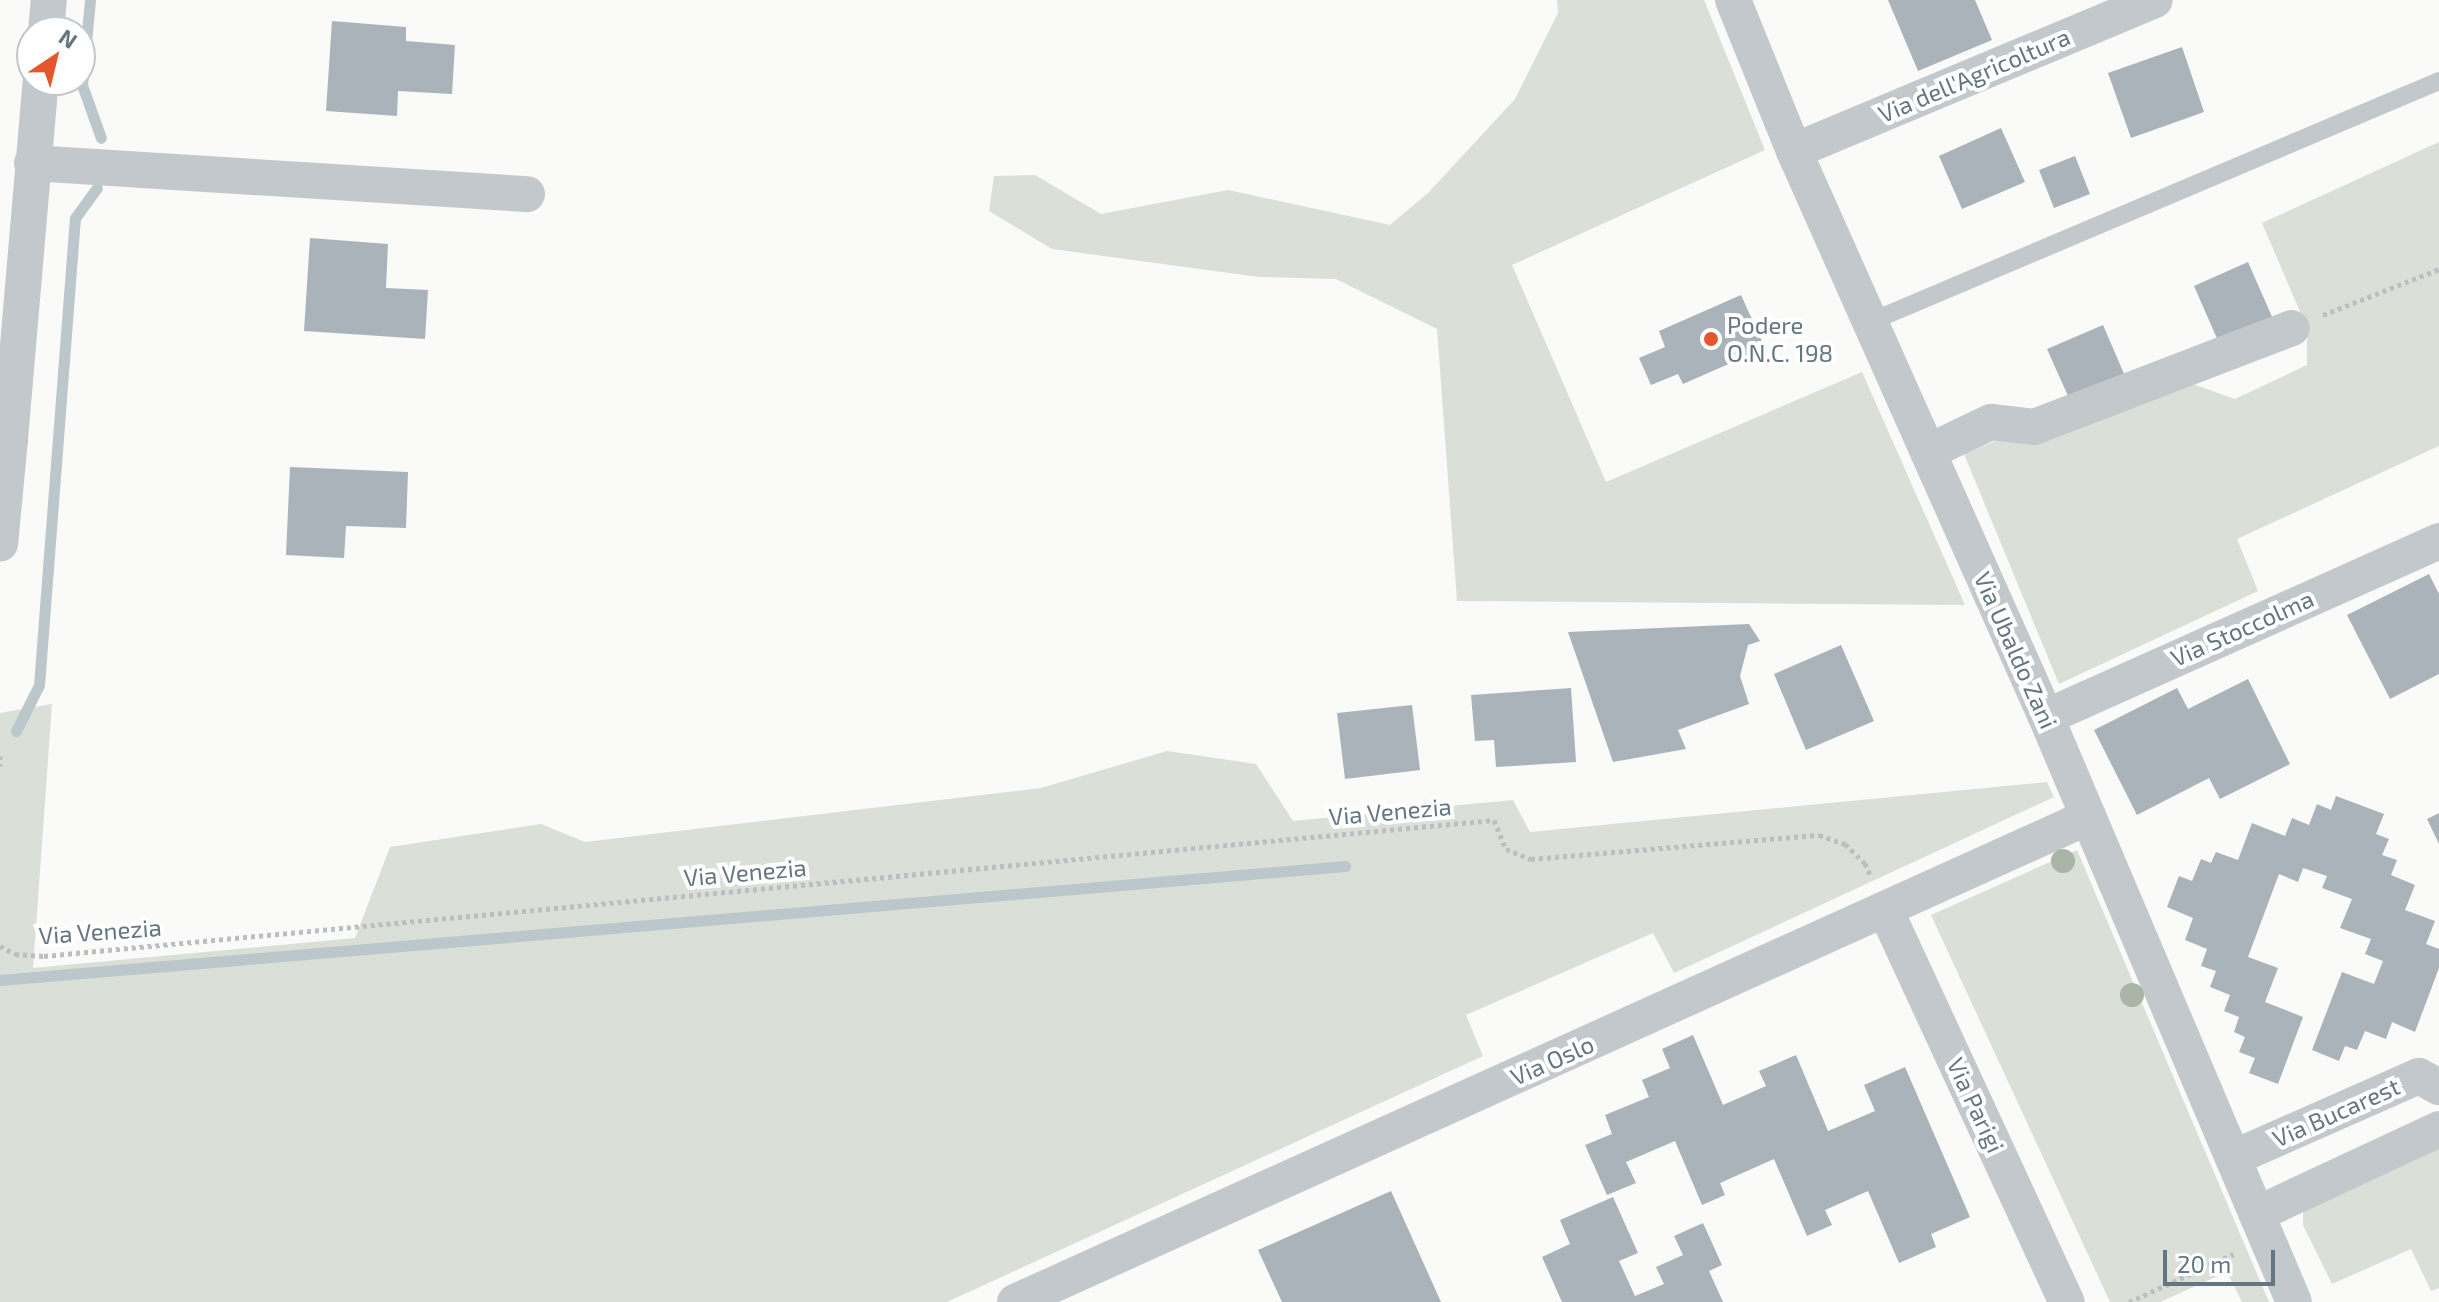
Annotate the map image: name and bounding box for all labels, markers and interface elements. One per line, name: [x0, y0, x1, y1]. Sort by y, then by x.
north arrow: [16, 16, 96, 96]
street label: Via dell'Agricoltura: [1874, 22, 2074, 128]
text: N: [55, 23, 83, 53]
place label: Podere O.N.C. 198: [1727, 311, 1833, 367]
marker: Podere O.N.C. 198: [1702, 330, 1720, 348]
street label: Via Ubaldo Zani: [1969, 567, 2063, 733]
street label: Via Stoccolma: [2166, 584, 2318, 672]
street label: Via Venezia: [1327, 791, 1453, 831]
street label: Via Venezia: [682, 852, 808, 892]
street label: Via Venezia: [37, 912, 163, 950]
street label: Via Oslo: [1506, 1029, 1598, 1091]
street label: Via Parigi: [1942, 1053, 2010, 1157]
street label: Via Bucarest: [2268, 1071, 2404, 1153]
scale bar: [2167, 1234, 2279, 1284]
text: 20 m: [2177, 1249, 2231, 1278]

